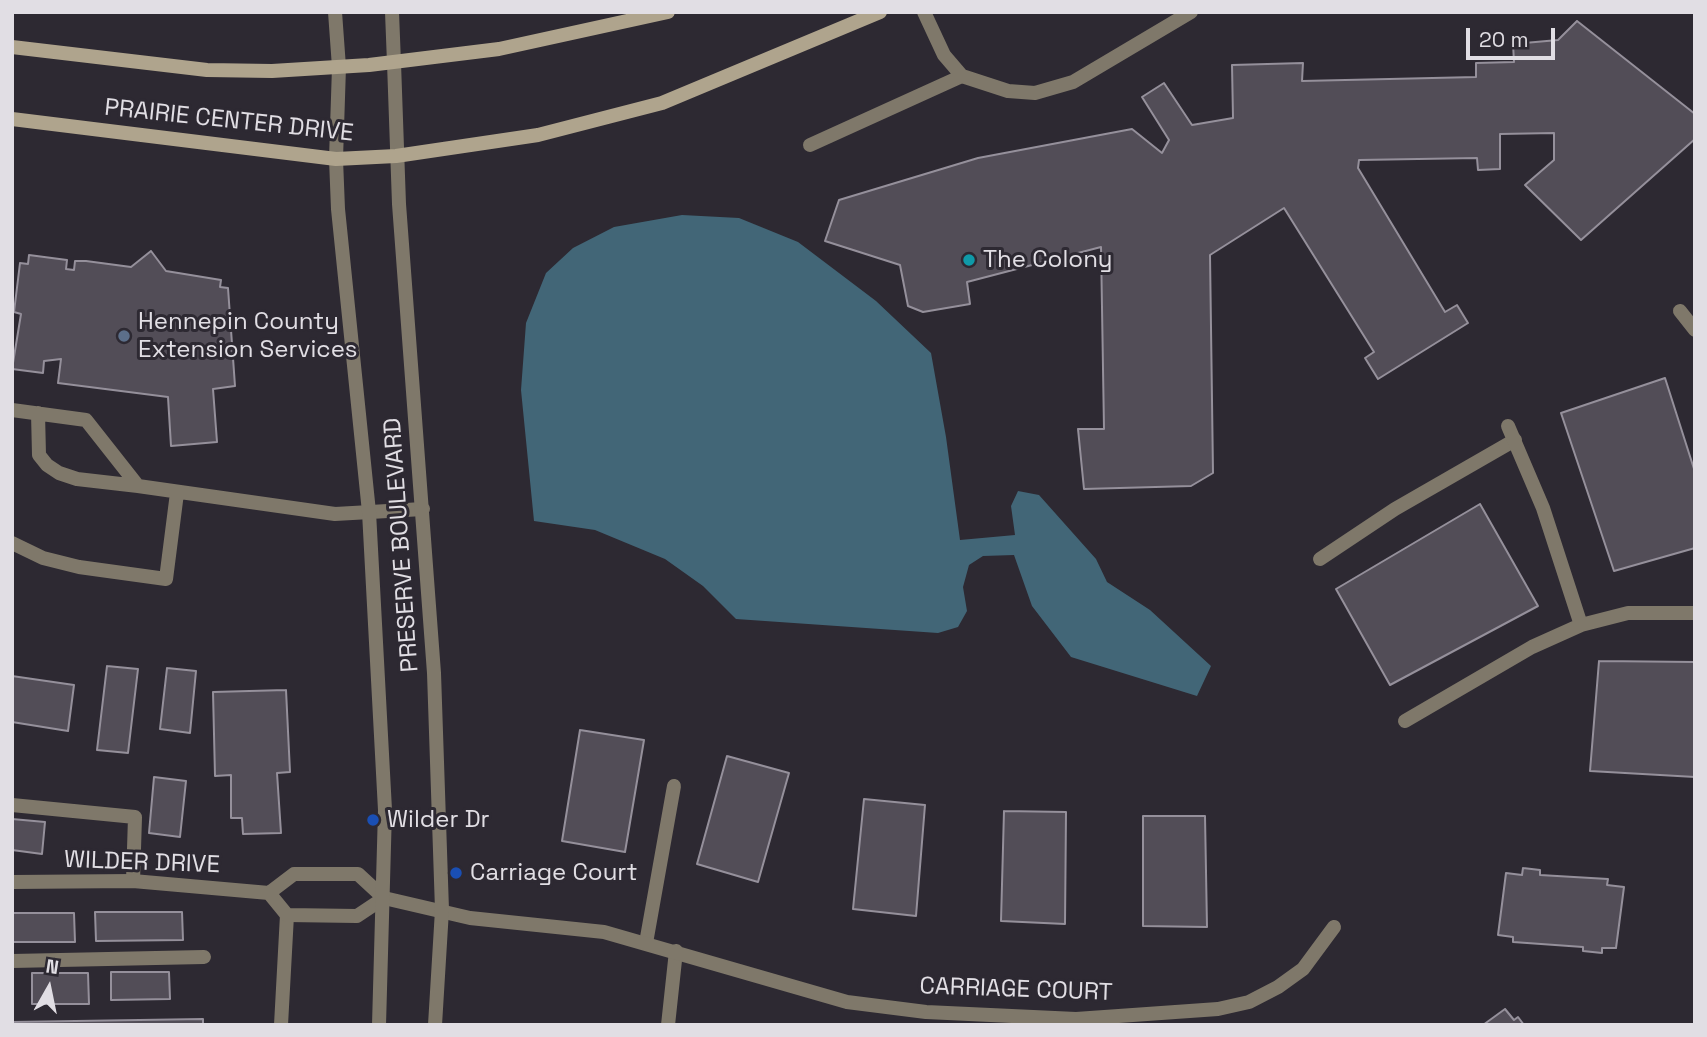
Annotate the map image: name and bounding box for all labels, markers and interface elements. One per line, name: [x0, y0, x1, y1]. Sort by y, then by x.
scale bar: [1469, 14, 1558, 58]
text: 20 m: [1479, 26, 1529, 53]
street label: PRAIRIE CENTER DRIVE: [103, 94, 355, 148]
place label: The Colony: [983, 246, 1112, 274]
marker: The Colony: [961, 252, 977, 268]
place label: Hennepin County Extension Services: [138, 308, 358, 364]
marker: Hennepin County Extension Services: [116, 328, 132, 344]
street label: PRESERVE BOULEVARD: [379, 417, 425, 673]
place label: Wilder Dr: [387, 806, 490, 834]
marker: Wilder Dr: [365, 812, 381, 828]
street label: WILDER DRIVE: [64, 846, 220, 880]
place label: Carriage Court: [470, 859, 637, 887]
marker: Carriage Court: [448, 865, 464, 881]
north arrow: [14, 953, 84, 1023]
text: N: [44, 953, 61, 980]
street label: CARRIAGE COURT: [919, 972, 1113, 1008]

